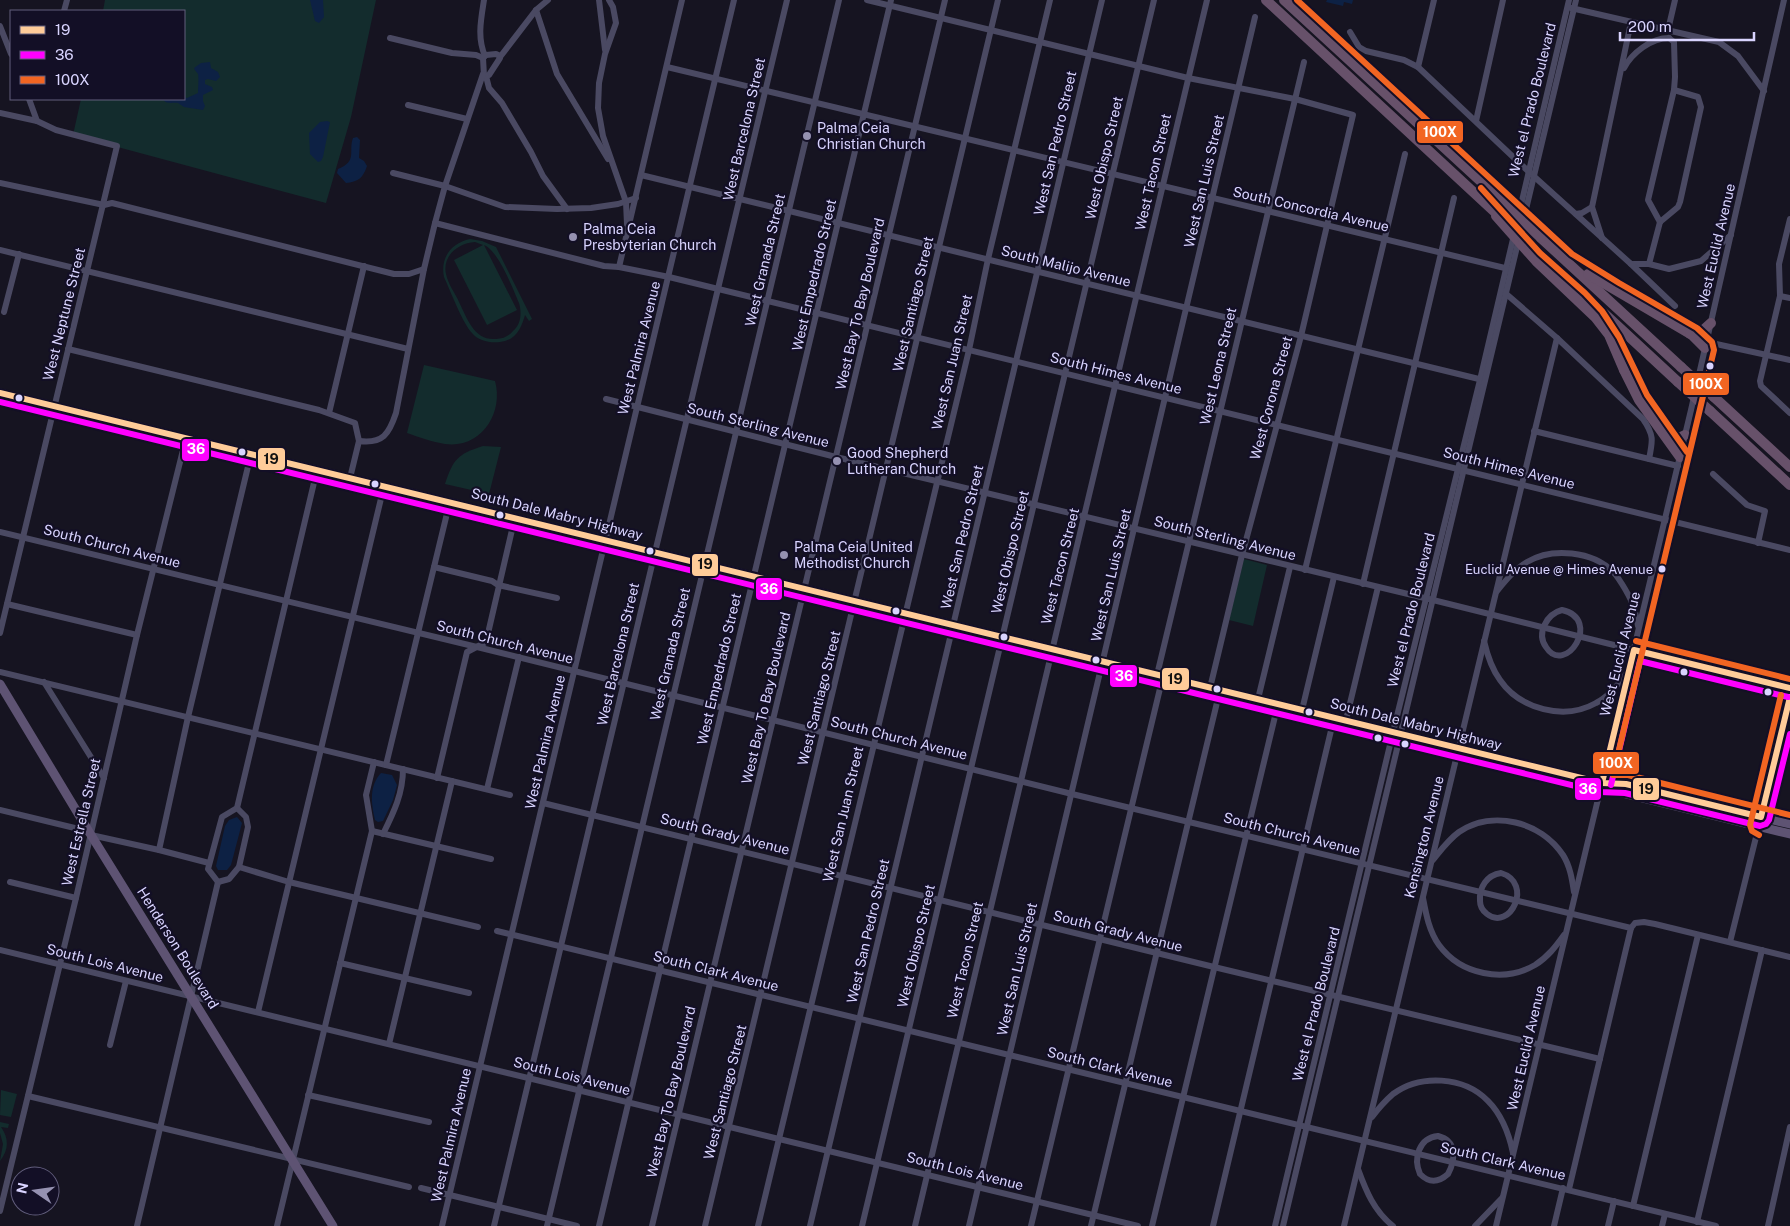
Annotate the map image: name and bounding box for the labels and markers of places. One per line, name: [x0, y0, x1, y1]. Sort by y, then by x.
place label: Palma Ceia Christian Church: [817, 120, 926, 152]
marker: Palma Ceia Christian Church: [801, 130, 813, 142]
place label: Palma Ceia Presbyterian Church: [583, 221, 716, 253]
marker: Palma Ceia Presbyterian Church: [567, 231, 579, 243]
unlabelled marker: [1705, 361, 1715, 371]
unlabelled marker: [14, 393, 24, 403]
place label: Good Shepherd Lutheran Church: [847, 445, 956, 477]
unlabelled marker: [237, 447, 247, 457]
marker: Good Shepherd Lutheran Church: [831, 455, 843, 467]
unlabelled marker: [370, 479, 380, 489]
unlabelled marker: [495, 510, 505, 520]
place label: Palma Ceia United Methodist Church: [794, 539, 913, 571]
unlabelled marker: [645, 546, 655, 556]
marker: Palma Ceia United Methodist Church: [778, 549, 790, 561]
place label: Euclid Avenue @ Himes Avenue: [1465, 562, 1653, 577]
marker: Euclid Avenue @ Himes Avenue: [1657, 564, 1667, 574]
unlabelled marker: [891, 606, 901, 616]
unlabelled marker: [999, 632, 1009, 642]
unlabelled marker: [1091, 655, 1101, 665]
unlabelled marker: [1679, 667, 1689, 677]
unlabelled marker: [1212, 684, 1222, 694]
unlabelled marker: [1763, 687, 1773, 697]
unlabelled marker: [1304, 707, 1314, 717]
unlabelled marker: [1373, 733, 1383, 743]
unlabelled marker: [1400, 739, 1410, 749]

